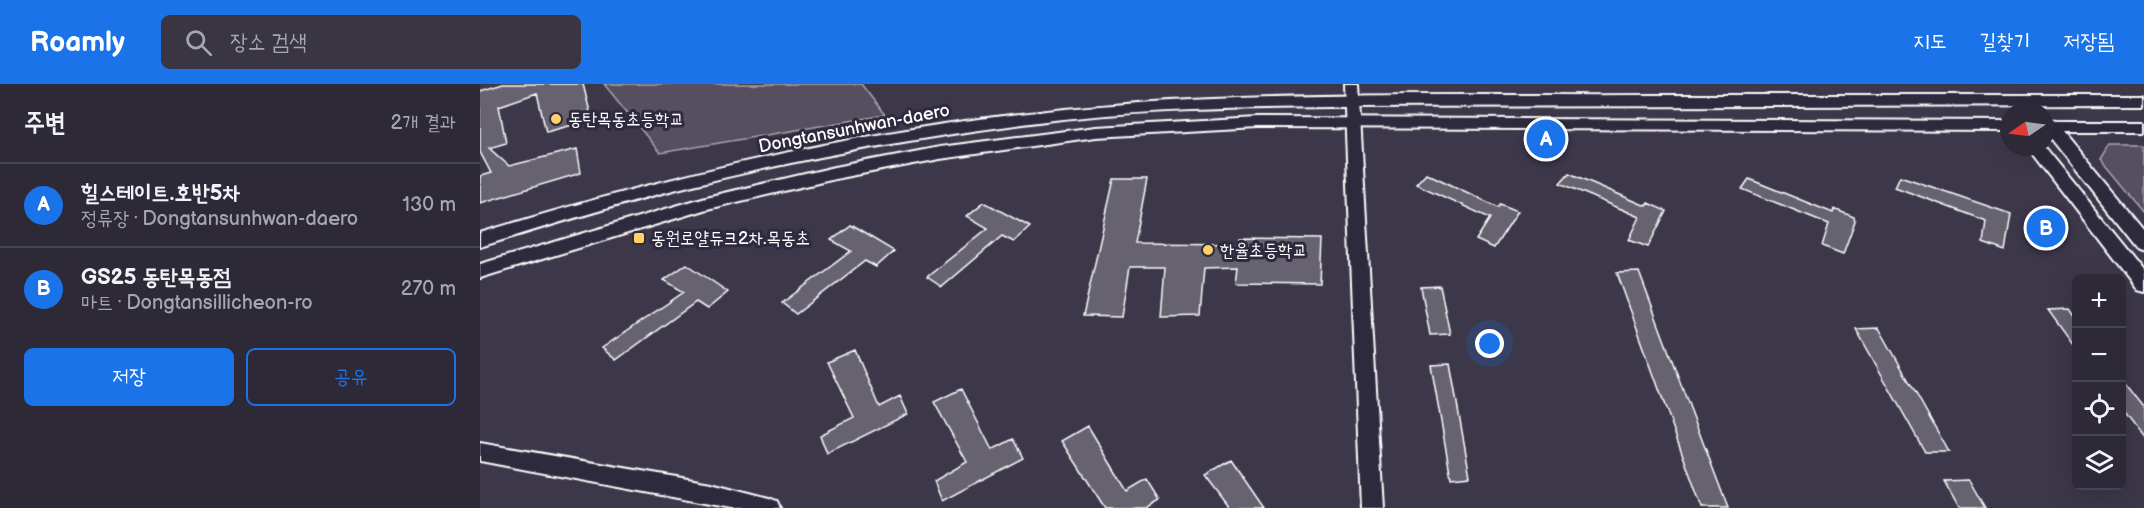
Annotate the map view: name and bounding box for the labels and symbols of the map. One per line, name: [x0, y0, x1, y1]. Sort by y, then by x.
street label: Dongtansunhwan-daero: [757, 100, 951, 157]
north arrow: [2000, 102, 2054, 156]
place label: 동탄목동초등학교: [568, 109, 684, 130]
marker: 동탄목동초등학교: [549, 112, 563, 126]
pin: A: [1526, 116, 1566, 162]
pin: B: [2026, 206, 2066, 250]
place label: 동원로얄듀크2차.목동초: [651, 228, 810, 249]
marker: 동원로얄듀크2차.목동초: [632, 231, 646, 245]
place label: 한율초등학교: [1220, 240, 1307, 261]
marker: 한율초등학교: [1201, 243, 1215, 257]
your location: [1475, 329, 1504, 358]

